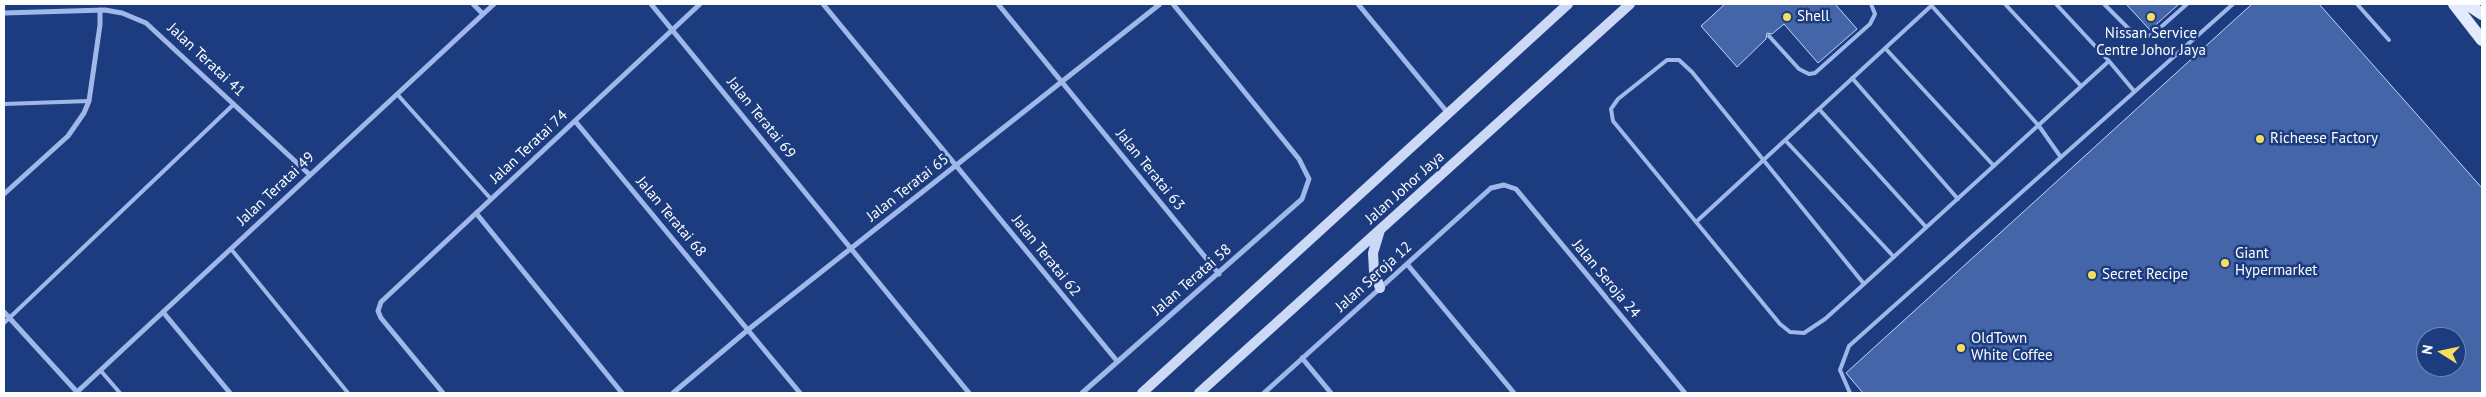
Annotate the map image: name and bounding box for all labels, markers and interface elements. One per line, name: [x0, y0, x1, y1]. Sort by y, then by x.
place label: Shell: [1797, 8, 1830, 26]
marker: Shell: [1781, 11, 1793, 23]
marker: Nissan Service Centre Johor Jaya: [2145, 11, 2157, 23]
street label: Jalan Teratai 41: [164, 20, 248, 100]
place label: Nissan Service Centre Johor Jaya: [2096, 25, 2206, 60]
street label: Jalan Teratai 69: [723, 74, 799, 162]
street label: Jalan Teratai 74: [487, 107, 571, 187]
street label: Jalan Teratai 63: [1112, 126, 1188, 214]
place label: Richeese Factory: [2270, 130, 2378, 148]
marker: Richeese Factory: [2254, 133, 2266, 145]
street label: Jalan Johor Jaya: [1362, 148, 1448, 228]
street label: Jalan Teratai 49: [234, 149, 318, 229]
street label: Jalan Teratai 65: [863, 150, 953, 226]
street label: Jalan Teratai 68: [632, 173, 710, 261]
street label: Jalan Teratai 62: [1008, 212, 1084, 300]
street label: Jalan Seroja 24: [1568, 236, 1644, 322]
street label: Jalan Seroja 12: [1332, 238, 1416, 316]
street label: Jalan Teratai 58: [1149, 241, 1235, 319]
place label: Giant Hypermarket: [2235, 245, 2317, 280]
marker: Giant Hypermarket: [2219, 257, 2231, 269]
place label: Secret Recipe: [2102, 266, 2188, 284]
marker: Secret Recipe: [2086, 269, 2098, 281]
north arrow: [2416, 327, 2466, 377]
place label: OldTown White Coffee: [1971, 330, 2053, 365]
marker: OldTown White Coffee: [1955, 342, 1967, 354]
text: N: [2418, 343, 2437, 356]

